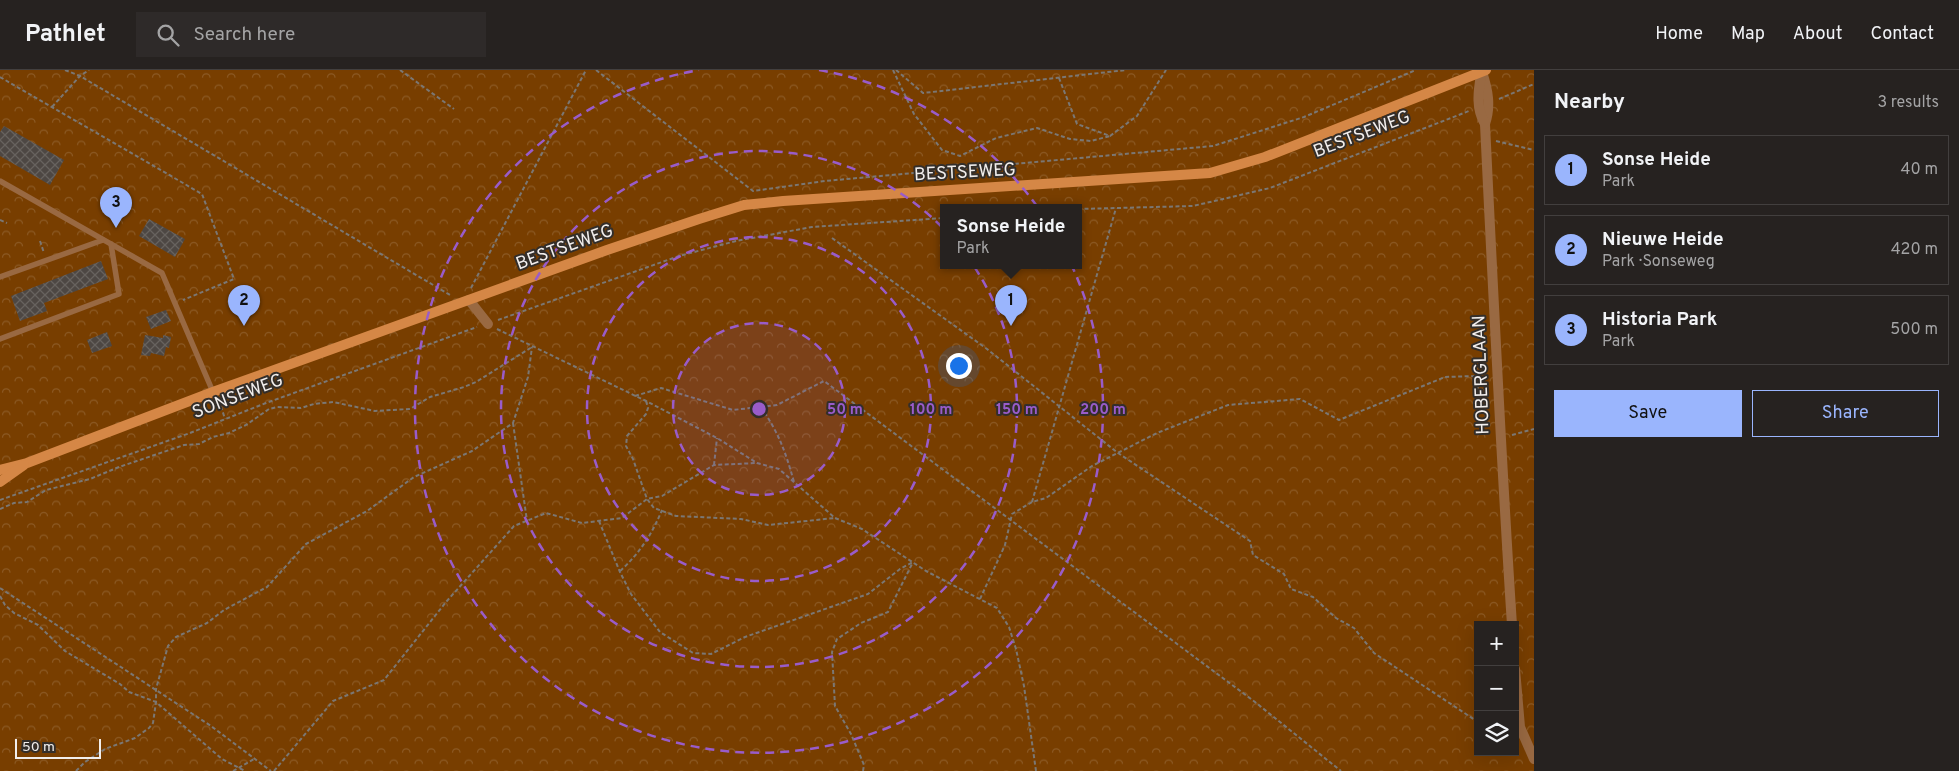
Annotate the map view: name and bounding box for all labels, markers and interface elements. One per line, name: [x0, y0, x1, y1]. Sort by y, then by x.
search box: [136, 12, 486, 57]
text: Pathlet: [25, 20, 106, 50]
icon: search: [154, 21, 182, 49]
text: Search here: [194, 23, 295, 47]
text: Home: [1655, 23, 1703, 46]
text: Map: [1731, 23, 1765, 46]
text: About: [1793, 23, 1842, 46]
text: Contact: [1870, 23, 1934, 46]
text: Nearby: [1554, 89, 1625, 116]
text: 3 results: [1877, 93, 1939, 113]
street label: BESTSEWEG: [1310, 106, 1414, 164]
text: Sonse Heide: [1602, 148, 1711, 172]
street label: BESTSEWEG: [913, 159, 1017, 187]
text: 1: [1568, 160, 1574, 180]
text: 40 m: [1900, 160, 1938, 180]
text: Park: [1602, 172, 1635, 192]
pin: 3: [100, 187, 132, 228]
popup: [940, 204, 1082, 269]
text: Sonse Heide: [957, 215, 1065, 239]
street label: BESTSEWEG: [513, 220, 617, 276]
text: Nieuwe Heide: [1602, 228, 1724, 252]
text: Park: [957, 239, 990, 259]
text: 2: [1566, 240, 1576, 260]
text: 420 m: [1891, 240, 1938, 260]
text: Park · Sonseweg: [1602, 252, 1715, 272]
pin: 2: [228, 285, 260, 326]
pin: 1: [995, 285, 1027, 326]
text: Historia Park: [1602, 308, 1717, 332]
street label: HOBERGLAAN: [1468, 315, 1496, 435]
text: 3: [1566, 320, 1576, 340]
text: 500 m: [1890, 320, 1938, 340]
text: Park: [1602, 332, 1635, 352]
your location: [946, 353, 972, 379]
street label: SONSEWEG: [189, 369, 287, 425]
button: Save: [1554, 390, 1742, 437]
button: Share: [1752, 390, 1939, 437]
centre of rings: [750, 400, 768, 418]
text: 50 m: [827, 401, 863, 420]
text: 100 m: [910, 401, 952, 420]
text: 150 m: [996, 401, 1038, 420]
text: 200 m: [1080, 401, 1126, 420]
map controls: [1474, 621, 1519, 756]
button: +: [1474, 621, 1519, 666]
button: −: [1474, 666, 1519, 711]
button: layers: [1474, 711, 1519, 756]
scale bar: [15, 736, 101, 759]
text: 50 m: [22, 739, 55, 756]

